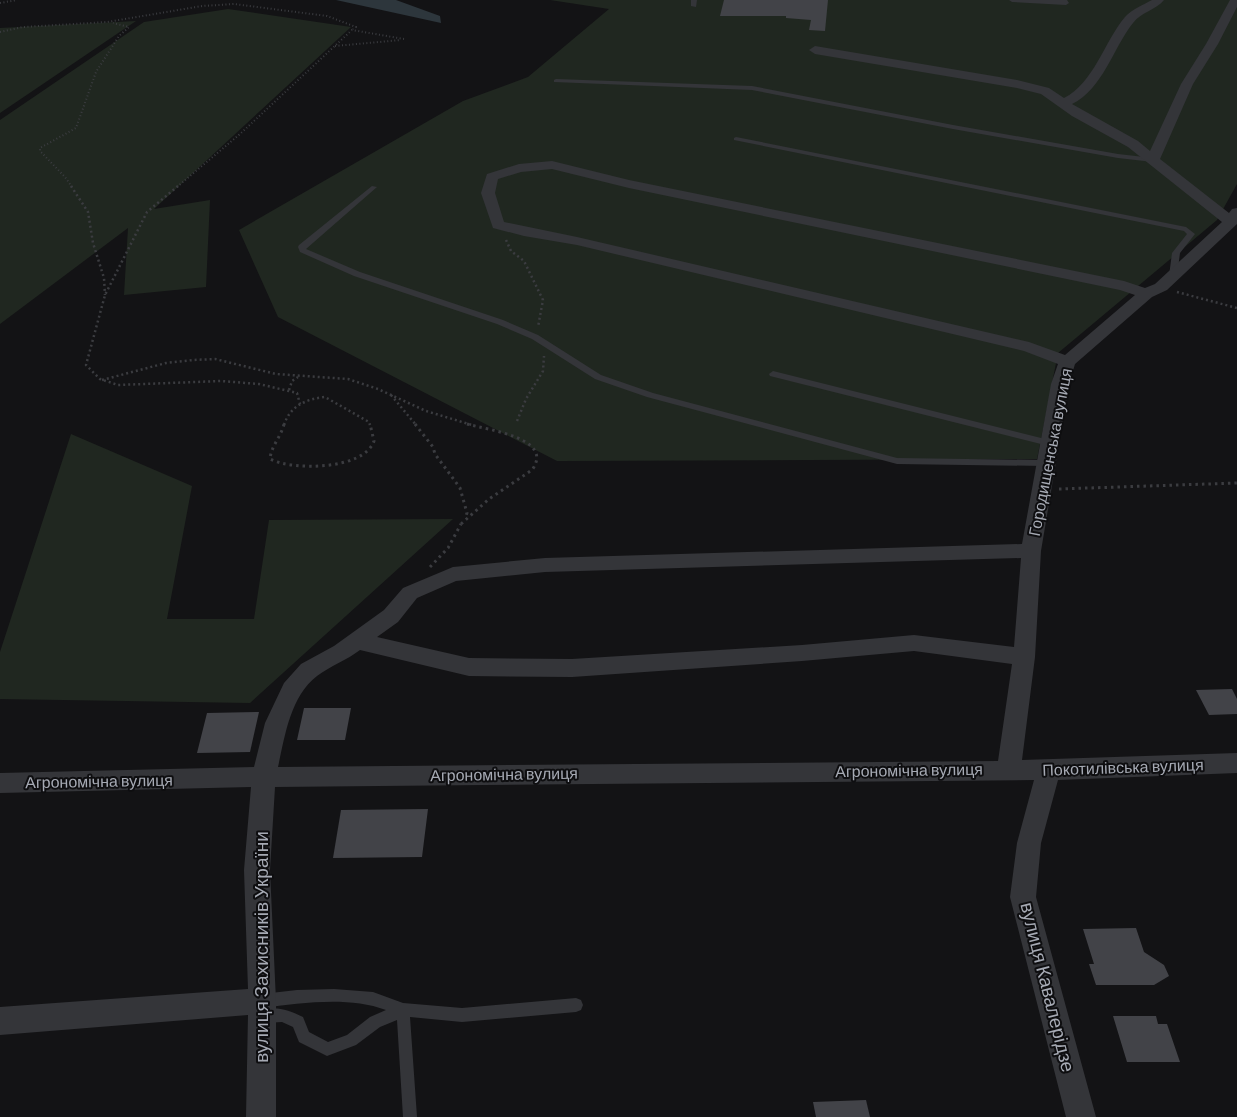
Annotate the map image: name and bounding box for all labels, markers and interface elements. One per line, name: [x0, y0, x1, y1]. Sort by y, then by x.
street label: Городищенська вулиця: [1024, 366, 1075, 537]
street label: Покотилівська вулиця: [1042, 754, 1204, 779]
street label: Агрономічна вулиця: [835, 759, 983, 780]
street label: Агрономічна вулиця: [430, 763, 578, 784]
street label: Агрономічна вулиця: [25, 770, 173, 791]
street label: вулиця Захисників України: [249, 831, 272, 1063]
street label: вулиця Кавалерідзе: [1016, 900, 1081, 1074]

